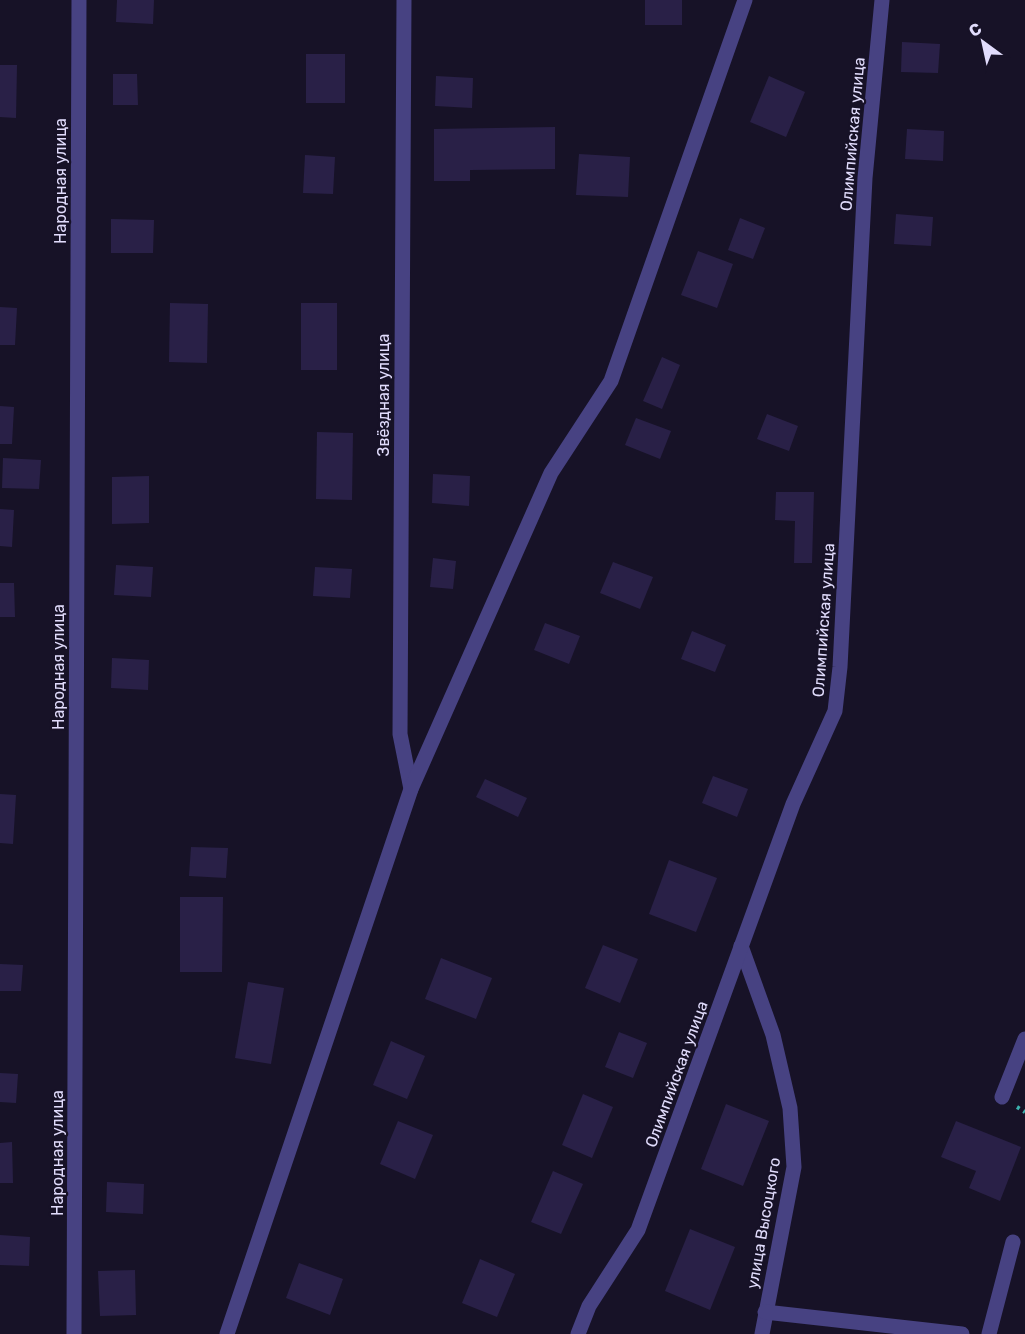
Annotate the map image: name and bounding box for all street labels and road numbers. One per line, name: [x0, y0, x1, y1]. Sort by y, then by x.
street label: Олимпийская улица: [836, 56, 869, 212]
street label: Народная улица: [51, 118, 70, 244]
street label: Звёздная улица: [374, 334, 393, 456]
street label: Олимпийская улица: [809, 542, 838, 698]
street label: Народная улица: [49, 604, 68, 730]
street label: Олимпийская улица: [641, 998, 712, 1150]
street label: Народная улица: [48, 1090, 67, 1216]
street label: улица Высоцкого: [743, 1156, 784, 1290]

